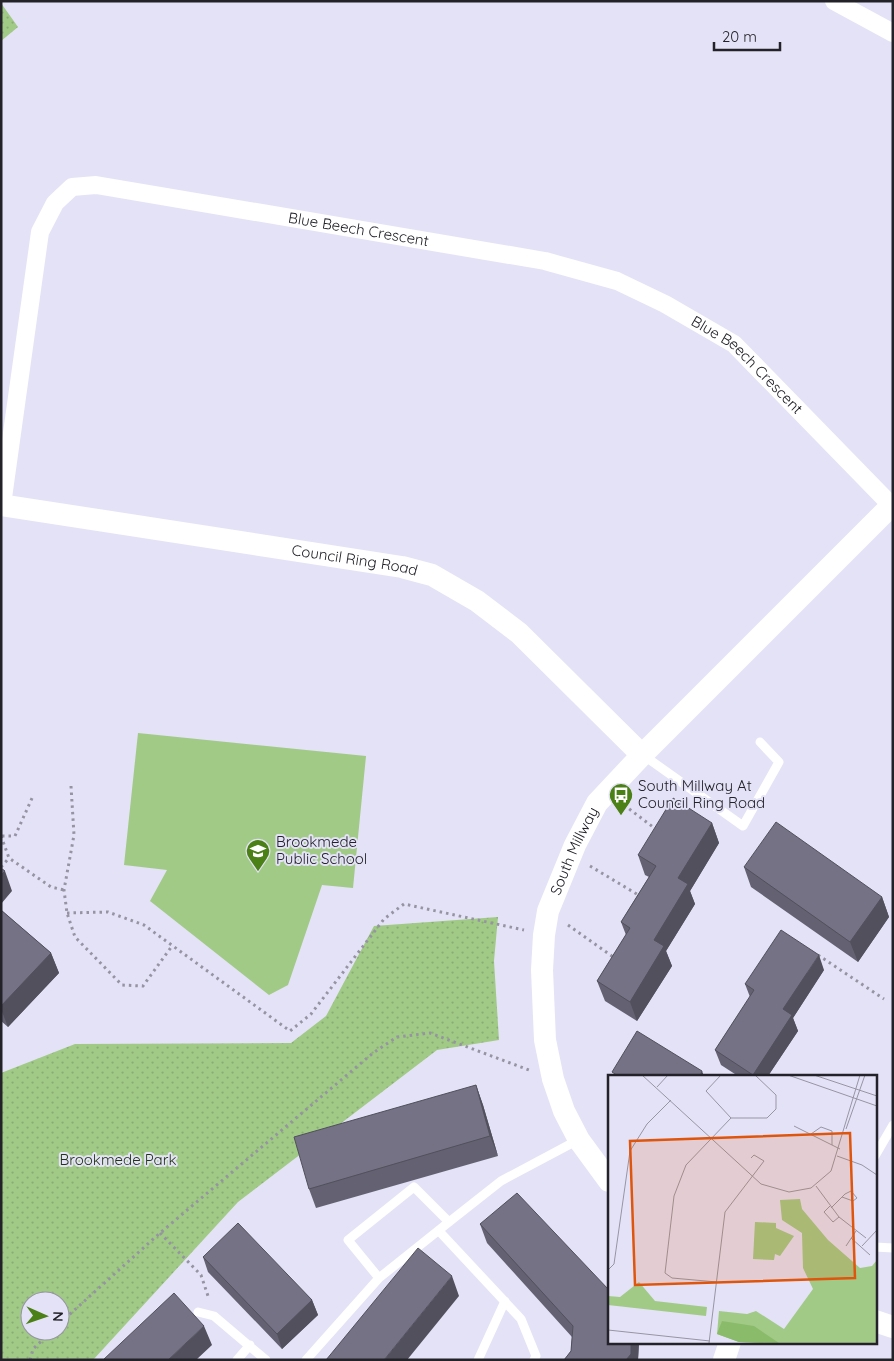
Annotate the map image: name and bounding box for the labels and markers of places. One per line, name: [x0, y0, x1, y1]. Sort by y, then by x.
place label: South Millway At Council Ring Road: [638, 776, 765, 812]
bus stop icon: South Millway At Council Ring Road: [608, 782, 634, 816]
place label: Brookmede Public School: [276, 832, 367, 868]
school or university icon: Brookmede Public School: [245, 838, 271, 872]

